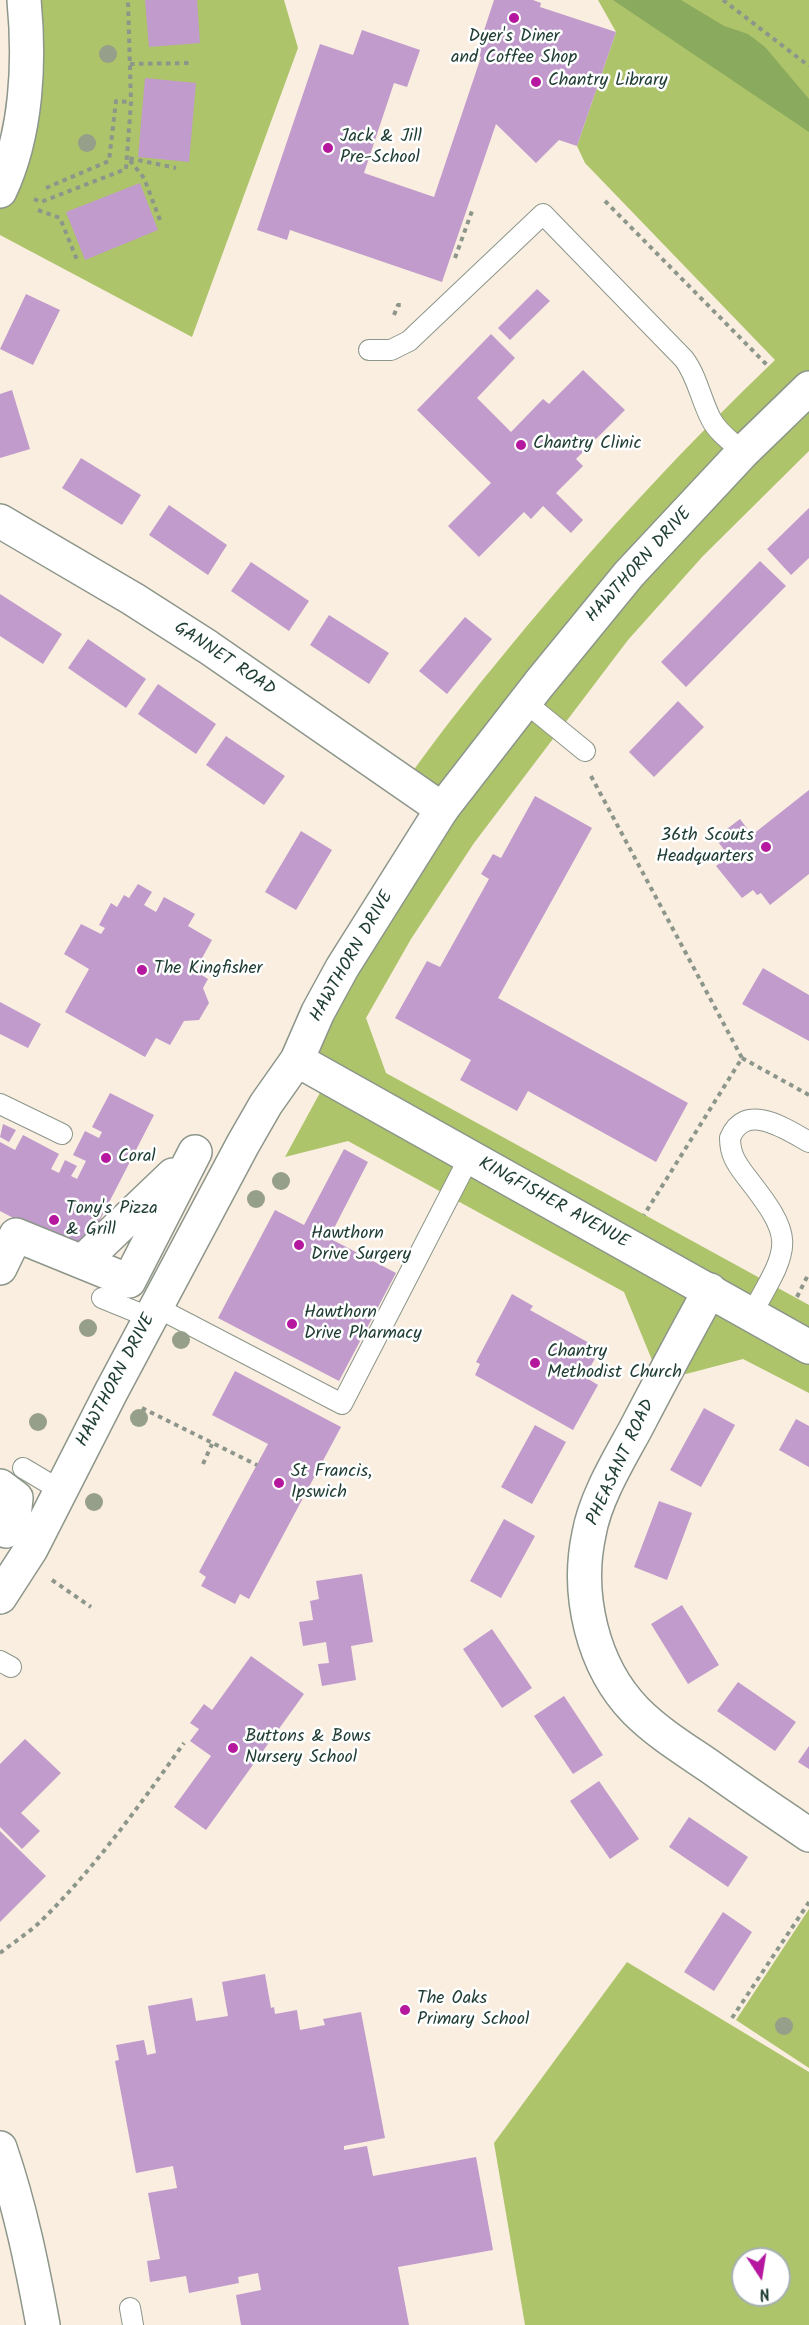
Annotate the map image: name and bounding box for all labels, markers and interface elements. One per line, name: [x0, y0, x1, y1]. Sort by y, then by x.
marker: Dyer's Diner and Coffee Shop: [507, 11, 521, 25]
place label: Dyer's Diner and Coffee Shop: [451, 27, 577, 70]
place label: Chantry Library: [548, 71, 667, 93]
marker: Chantry Library: [529, 75, 543, 89]
place label: Jack & Jill Pre-School: [340, 127, 422, 170]
marker: Jack & Jill Pre-School: [321, 141, 335, 155]
place label: Chantry Clinic: [533, 434, 641, 456]
marker: Chantry Clinic: [514, 438, 528, 452]
street label: HAWTHORN DRIVE: [583, 504, 697, 628]
street label: GANNET ROAD: [169, 618, 279, 702]
place label: 36th Scouts Headquarters: [656, 826, 754, 868]
marker: 36th Scouts Headquarters: [759, 840, 773, 854]
street label: HAWTHORN DRIVE: [307, 888, 399, 1026]
place label: The Kingfisher: [154, 959, 263, 981]
marker: The Kingfisher: [135, 963, 149, 977]
place label: Coral: [118, 1147, 156, 1169]
marker: Coral: [99, 1151, 113, 1165]
street label: KINGFISHER AVENUE: [474, 1154, 632, 1254]
place label: Tony's Pizza & Grill: [66, 1199, 158, 1242]
marker: Tony's Pizza & Grill: [47, 1213, 61, 1227]
place label: Hawthorn Drive Surgery: [311, 1224, 411, 1266]
marker: Hawthorn Drive Surgery: [292, 1238, 306, 1252]
place label: Hawthorn Drive Pharmacy: [304, 1303, 422, 1346]
street label: HAWTHORN DRIVE: [73, 1311, 161, 1451]
marker: Hawthorn Drive Pharmacy: [285, 1317, 299, 1331]
place label: Chantry Methodist Church: [547, 1342, 682, 1384]
marker: Chantry Methodist Church: [528, 1356, 542, 1370]
street label: PHEASANT ROAD: [583, 1396, 661, 1530]
place label: St Francis, Ipswich: [291, 1462, 372, 1504]
marker: St Francis, Ipswich: [272, 1476, 286, 1490]
place label: Buttons & Bows Nursery School: [245, 1727, 371, 1770]
marker: Buttons & Bows Nursery School: [226, 1741, 240, 1755]
place label: The Oaks Primary School: [417, 1989, 529, 2032]
marker: The Oaks Primary School: [398, 2003, 412, 2017]
north arrow: [731, 2247, 791, 2307]
text: N: [757, 2280, 772, 2306]

